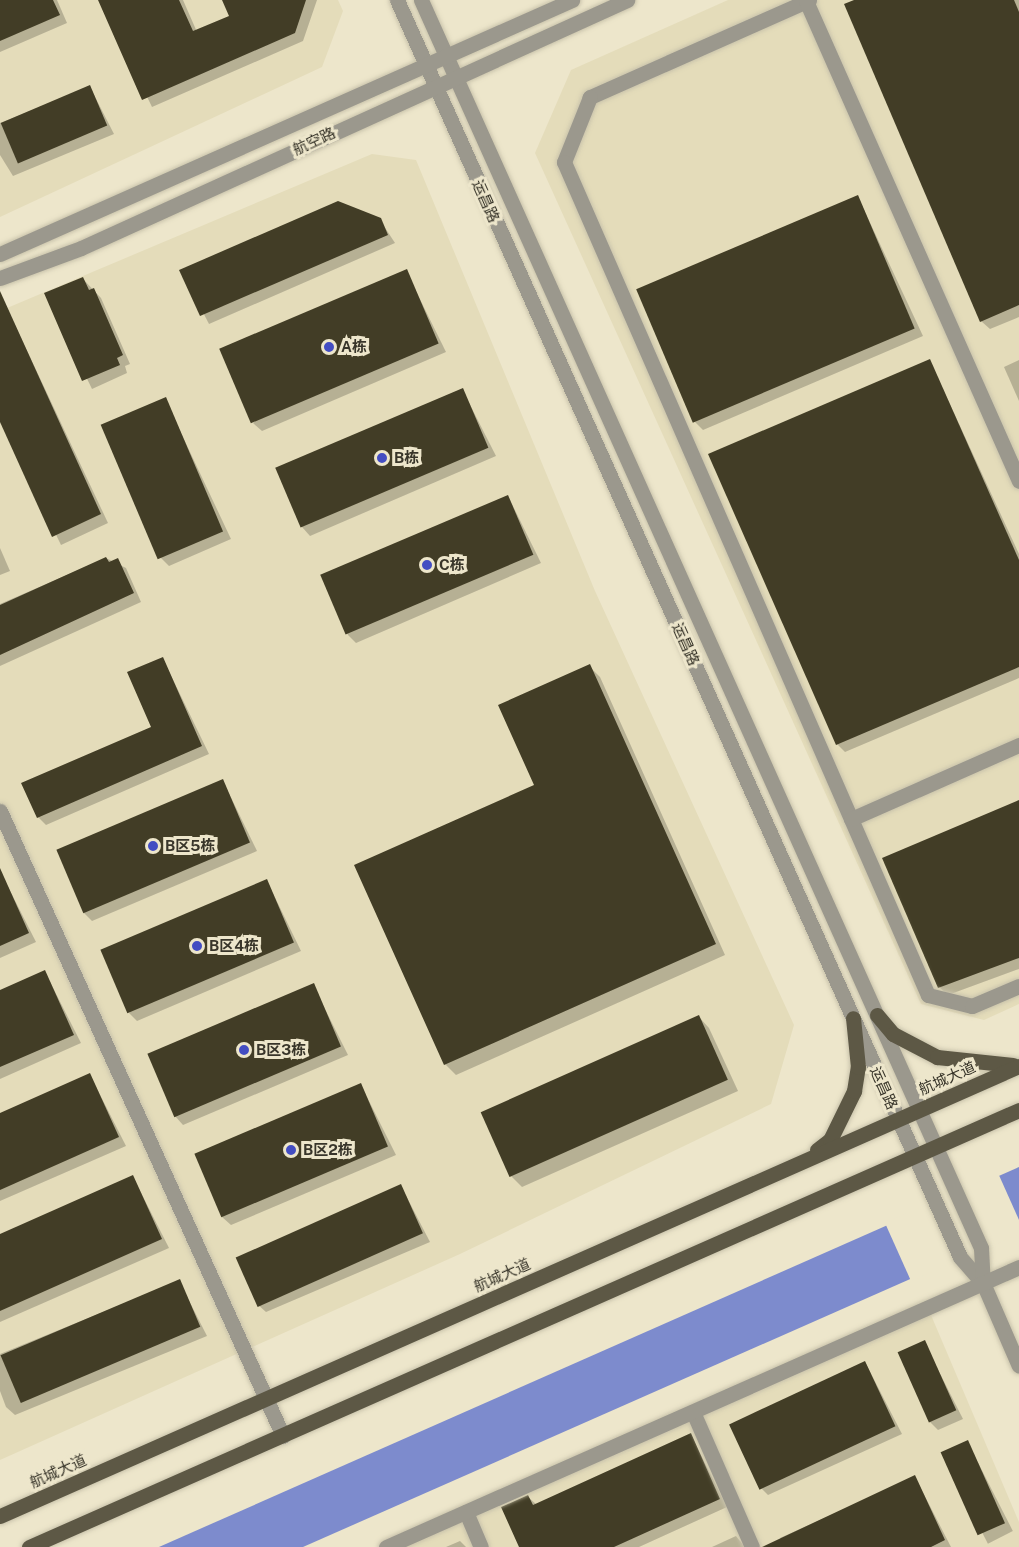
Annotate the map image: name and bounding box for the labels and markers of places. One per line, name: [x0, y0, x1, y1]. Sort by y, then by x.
place label: A栋: [341, 338, 367, 356]
marker: A栋: [322, 340, 336, 354]
place label: B栋: [394, 449, 419, 467]
marker: B栋: [375, 451, 389, 465]
place label: C栋: [439, 556, 465, 574]
marker: C栋: [420, 558, 434, 572]
place label: B区5栋: [165, 837, 215, 855]
marker: B区5栋: [146, 839, 160, 853]
place label: B区4栋: [209, 937, 259, 955]
marker: B区4栋: [190, 939, 204, 953]
place label: B区3栋: [256, 1041, 306, 1059]
marker: B区3栋: [237, 1043, 251, 1057]
place label: B区2栋: [303, 1141, 353, 1159]
marker: B区2栋: [284, 1143, 298, 1157]

